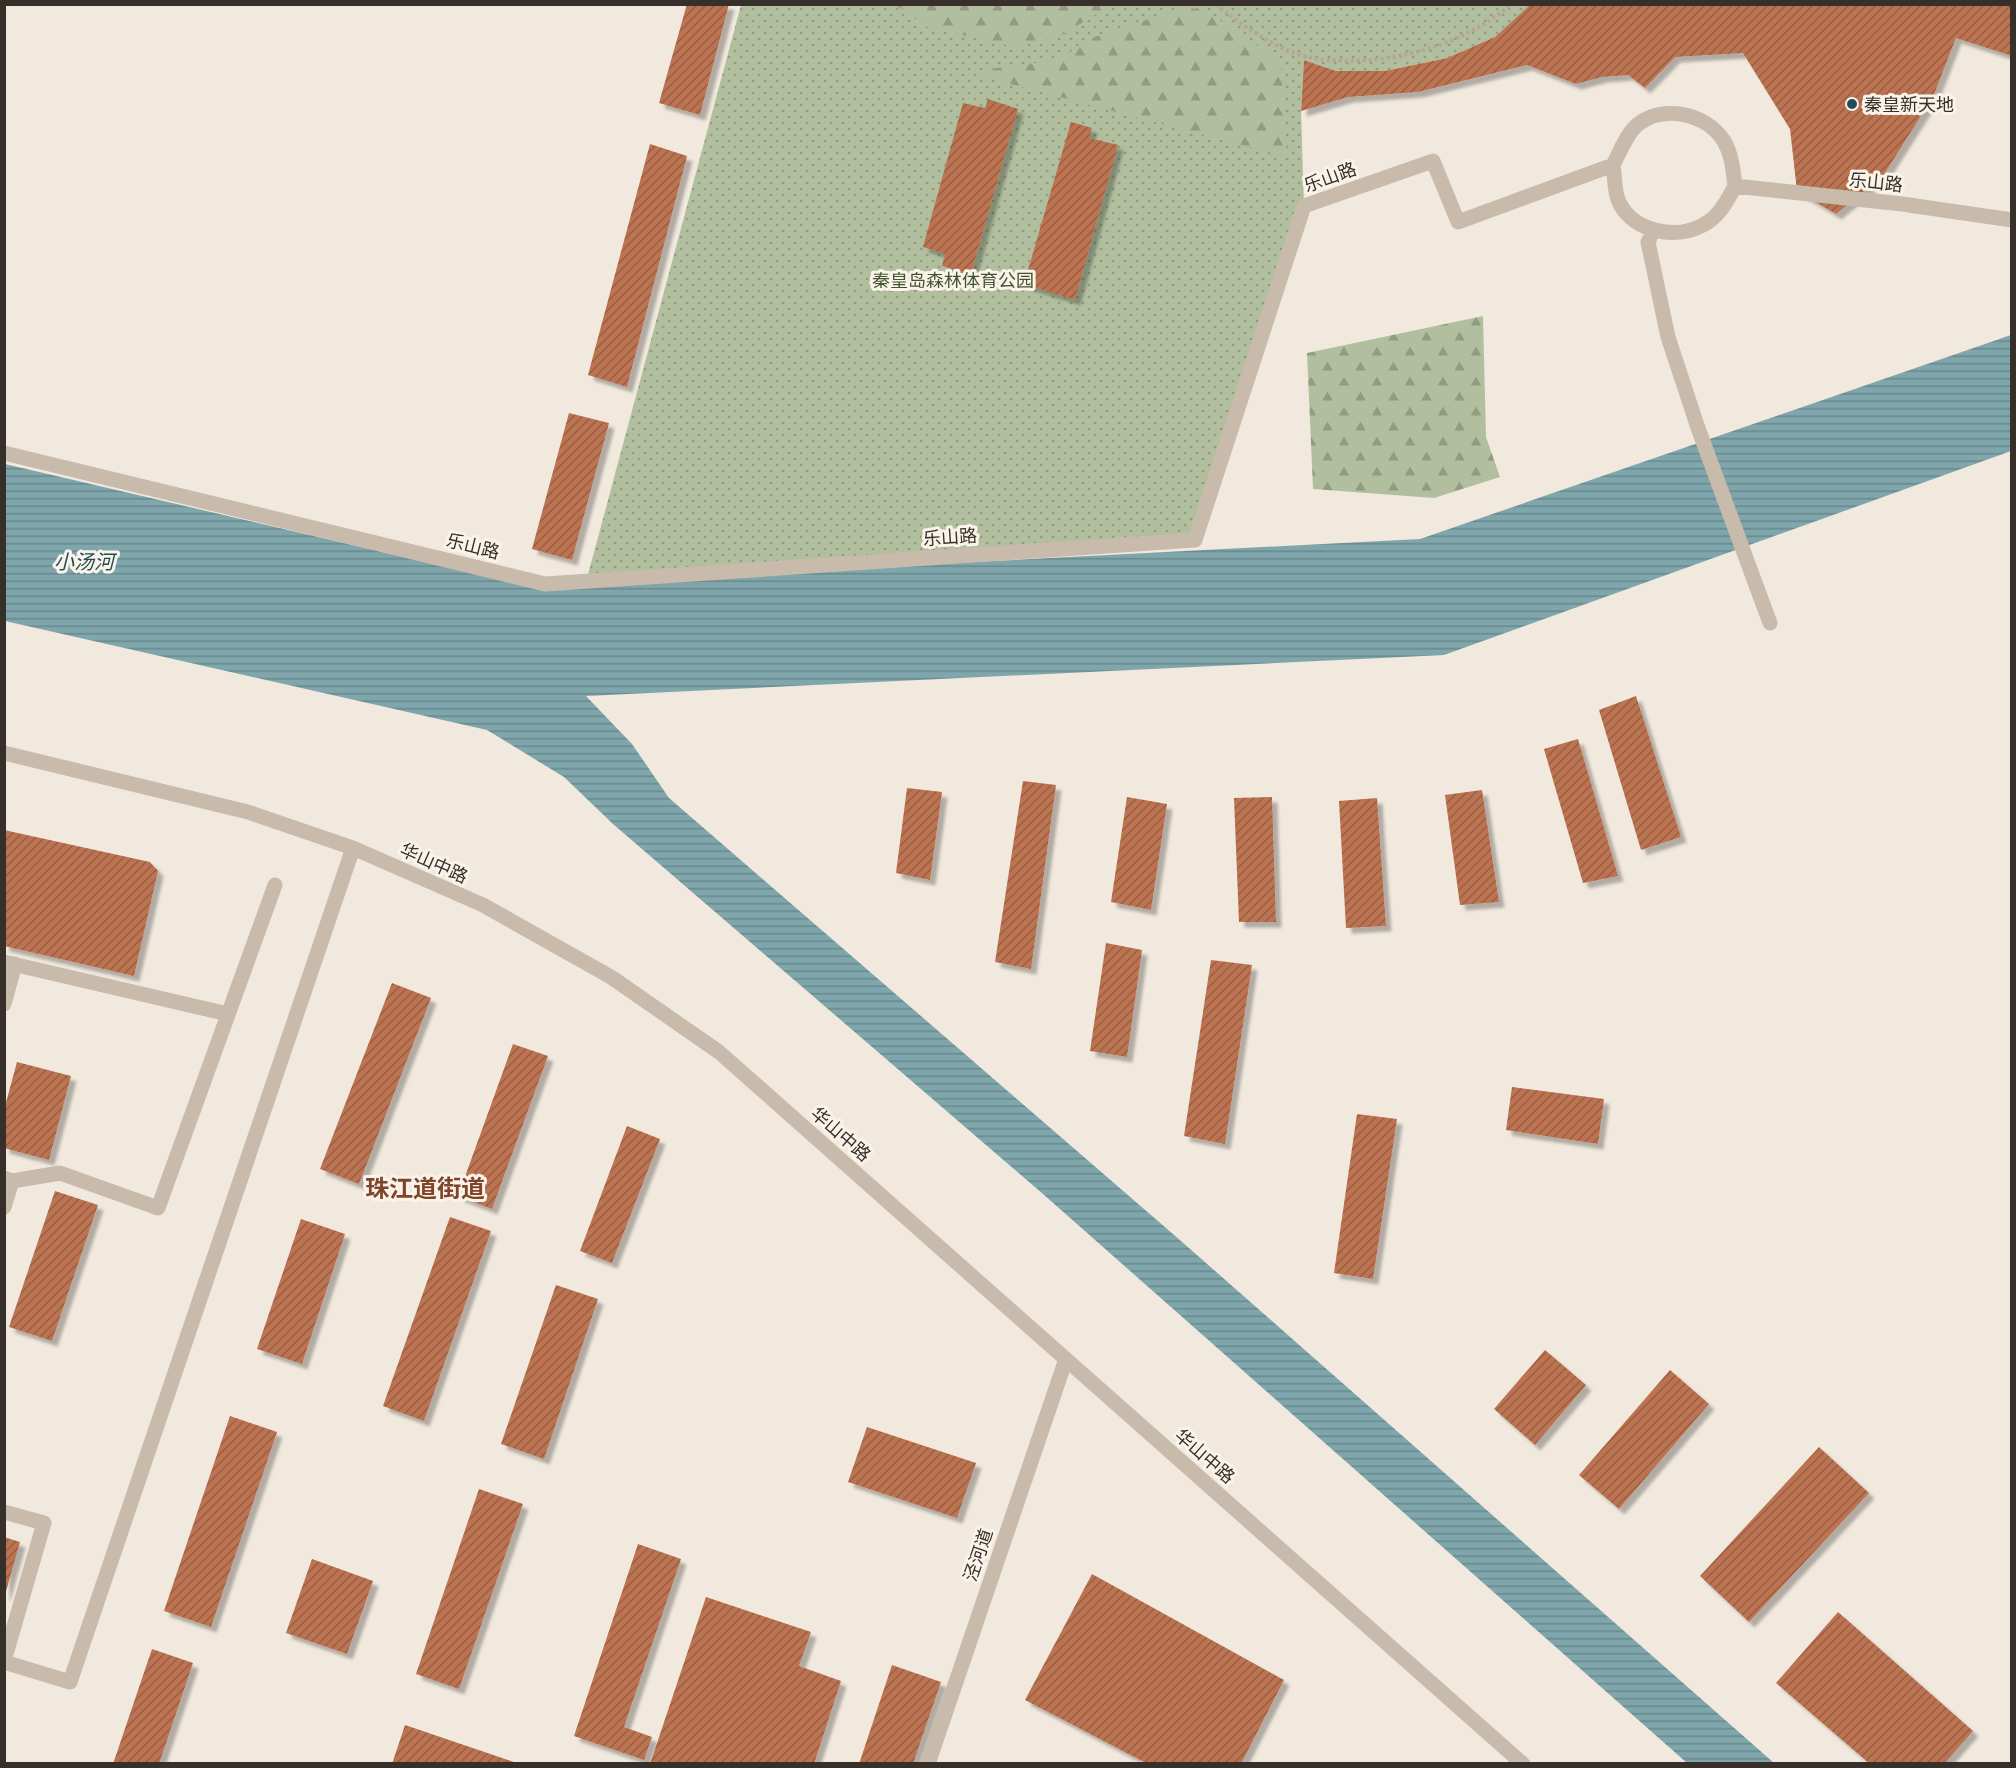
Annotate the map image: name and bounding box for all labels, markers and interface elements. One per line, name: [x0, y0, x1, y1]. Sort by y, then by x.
place label: 秦皇新天地: [1864, 93, 1954, 116]
marker: 秦皇新天地: [1845, 97, 1859, 111]
street label: 乐山路: [1301, 157, 1359, 197]
street label: 乐山路: [1848, 168, 1904, 196]
park label: 秦皇岛森林体育公园: [872, 269, 1034, 292]
street label: 乐山路: [922, 524, 978, 550]
street label: 乐山路: [444, 528, 502, 564]
water label: 小汤河: [54, 549, 118, 574]
street label: 华山中路: [396, 838, 472, 888]
street label: 华山中路: [806, 1102, 876, 1166]
district label: 珠江道街道: [365, 1173, 485, 1203]
street label: 华山中路: [1170, 1424, 1240, 1488]
street label: 泾河道: [958, 1526, 998, 1584]

